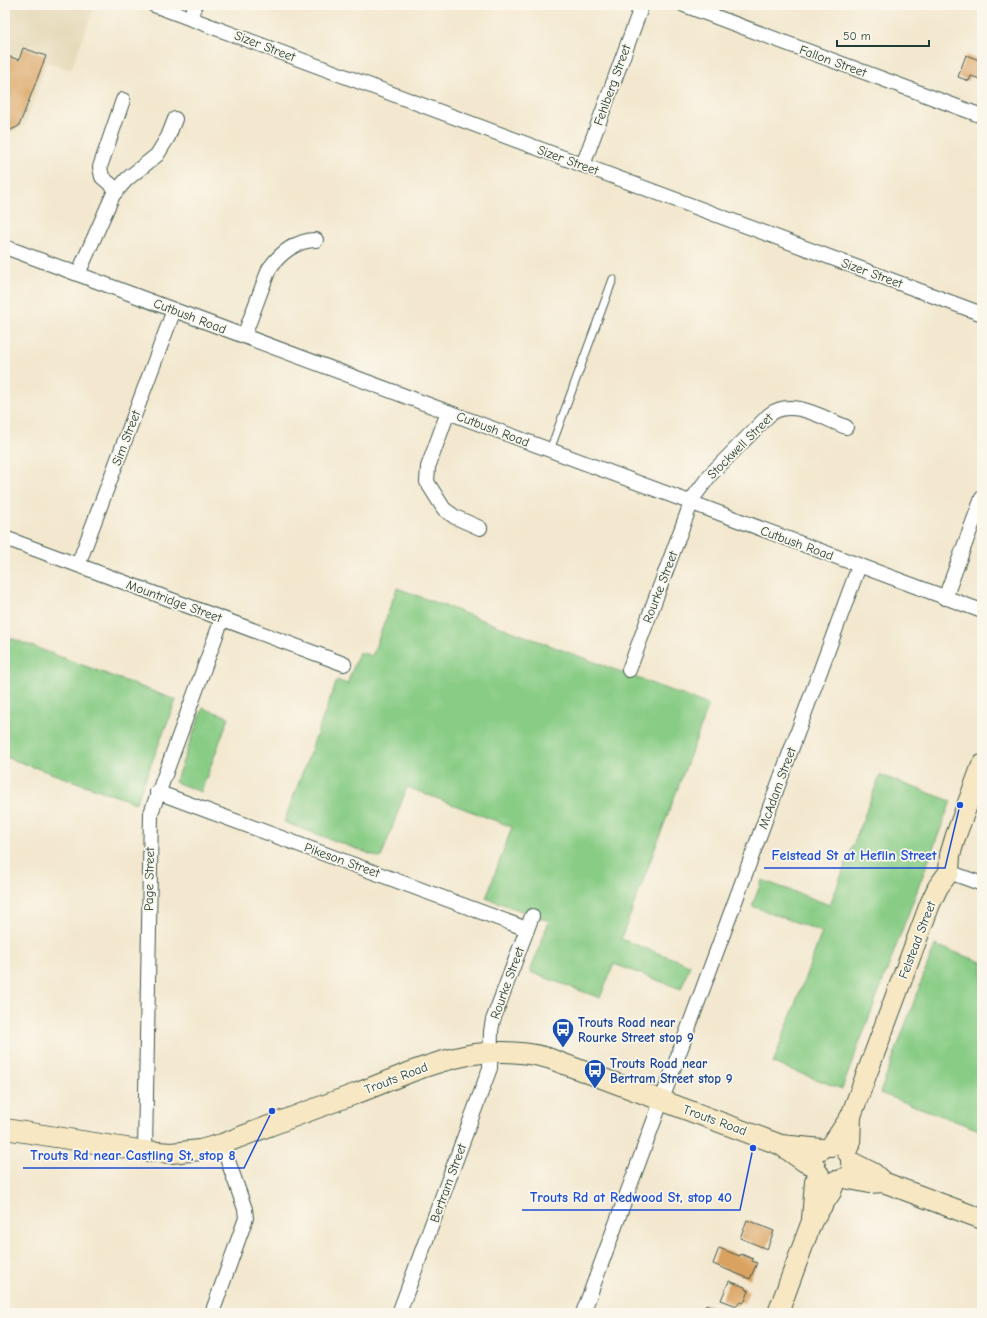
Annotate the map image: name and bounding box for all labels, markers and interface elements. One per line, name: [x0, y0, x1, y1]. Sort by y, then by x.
scale bar: [837, 22, 929, 48]
street label: Sizer Street: [232, 28, 299, 65]
text: 50 m: [843, 29, 871, 43]
street label: Fehlberg Street: [590, 41, 634, 128]
street label: Fallon Street: [797, 42, 870, 80]
street label: Sizer Street: [535, 142, 602, 178]
street label: Sizer Street: [839, 255, 906, 291]
street label: Cutbush Road: [151, 295, 229, 337]
street label: Sim Street: [109, 407, 144, 468]
street label: Cutbush Road: [454, 408, 532, 450]
street label: Stockwell Street: [704, 409, 777, 482]
street label: Cutbush Road: [758, 523, 836, 563]
street label: Rourke Street: [639, 548, 681, 625]
street label: Mountridge Street: [124, 577, 225, 626]
street label: McAdam Street: [755, 744, 799, 831]
street label: Pikeson Street: [302, 839, 383, 881]
callout: Felstead St at Heflin Street: [764, 842, 945, 868]
street label: Page Street: [141, 846, 157, 911]
text: Felstead St at Heflin Street: [771, 847, 937, 864]
street label: Felstead Street: [895, 898, 939, 981]
street label: Rourke Street: [487, 944, 527, 1021]
place label: Trouts Road near Rourke Street stop 9: [578, 1015, 694, 1045]
bus stop icon: Trouts Road near Rourke Street stop 9: [550, 1016, 576, 1049]
place label: Trouts Road near Bertram Street stop 9: [610, 1056, 733, 1086]
bus stop icon: Trouts Road near Bertram Street stop 9: [582, 1057, 608, 1090]
street label: Trouts Road: [362, 1059, 430, 1097]
street label: Trouts Road: [681, 1102, 749, 1138]
street label: Bertram Street: [427, 1140, 470, 1224]
callout: Trouts Rd near Castling St, stop 8: [23, 1142, 244, 1168]
text: Trouts Rd near Castling St, stop 8: [30, 1147, 236, 1164]
callout: Trouts Rd at Redwood St, stop 40: [522, 1184, 740, 1210]
text: Trouts Rd at Redwood St, stop 40: [530, 1189, 732, 1206]

